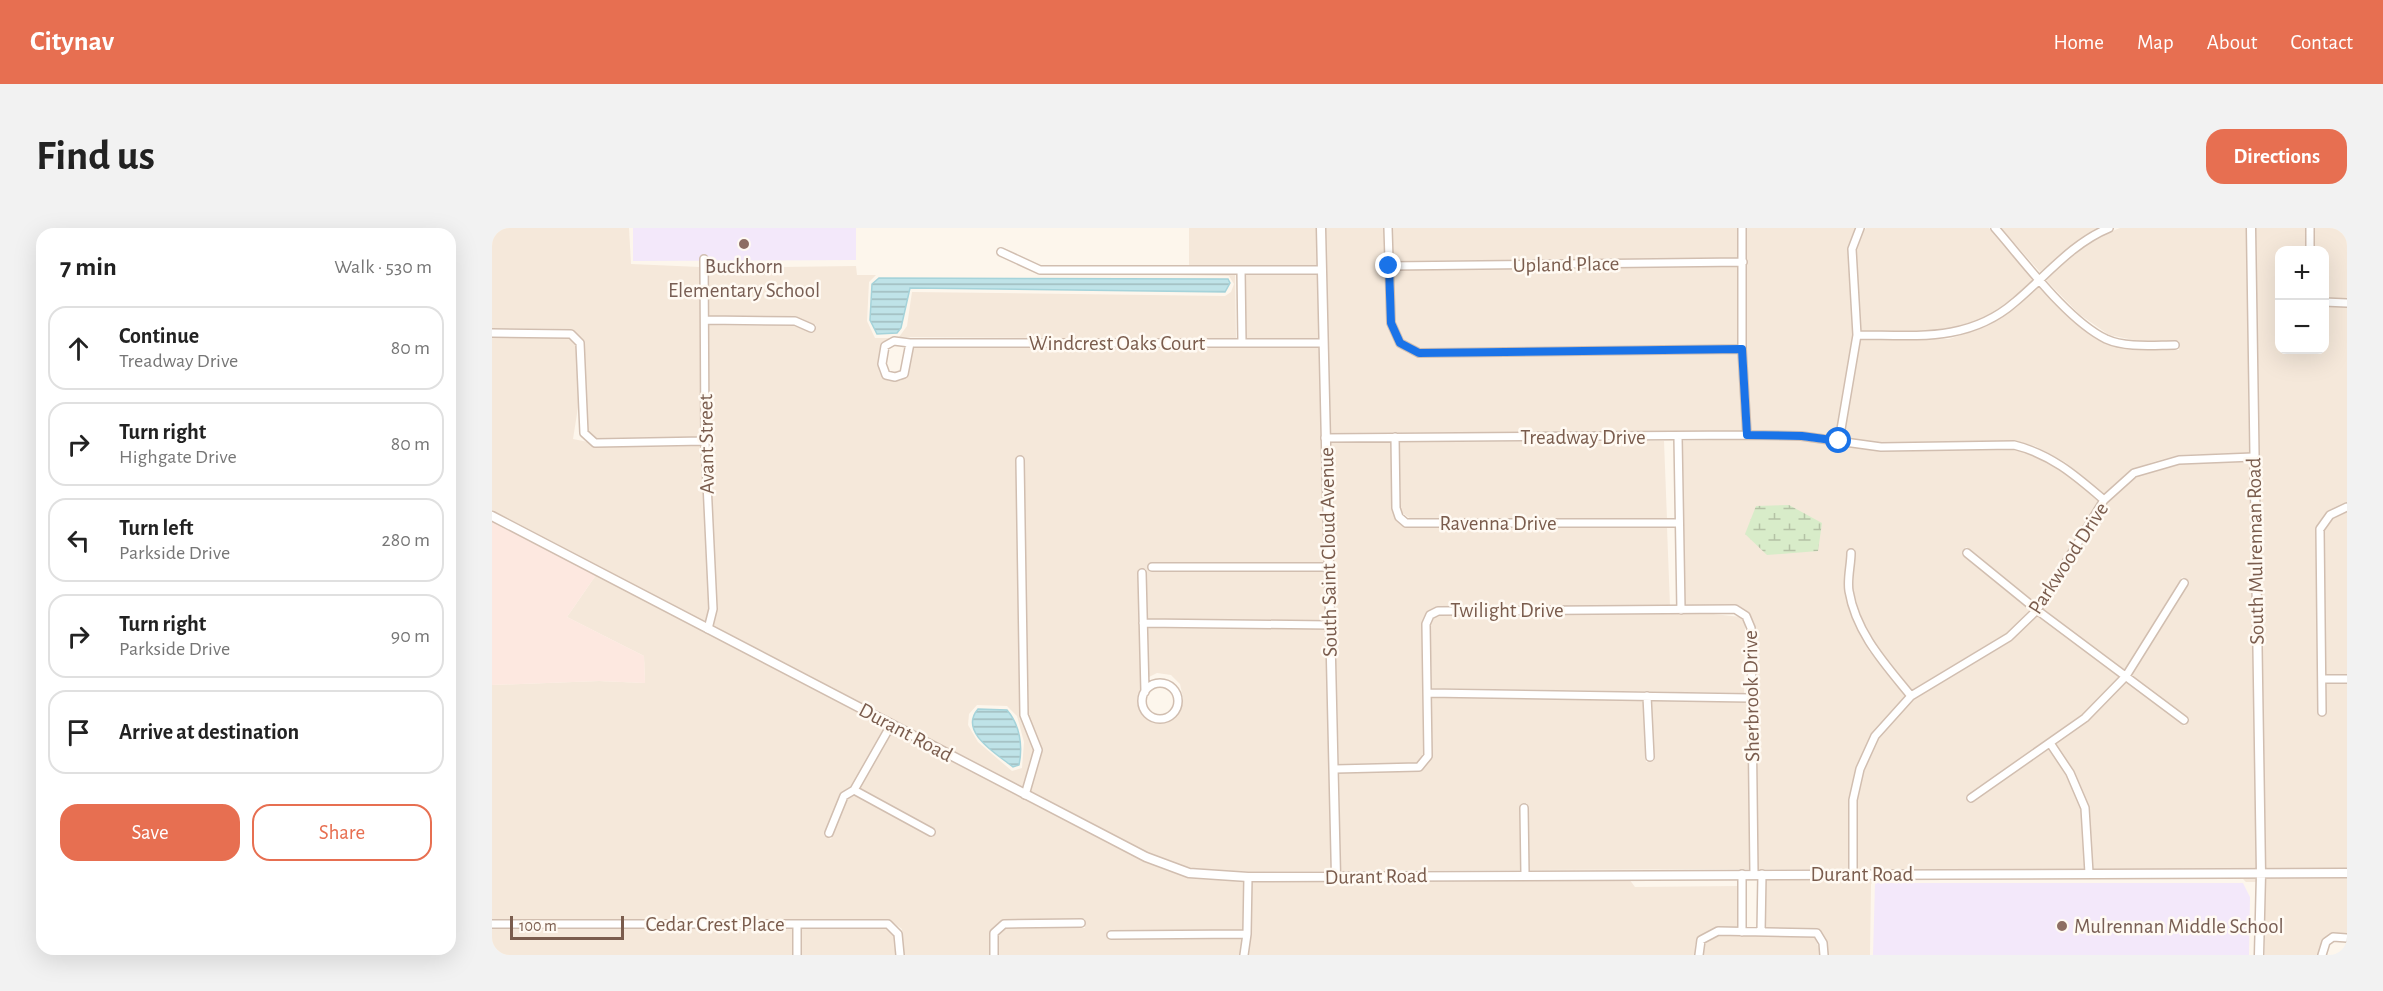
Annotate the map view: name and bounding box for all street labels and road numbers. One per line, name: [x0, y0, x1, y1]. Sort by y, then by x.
street label: Upland Place: [1512, 253, 1620, 276]
street label: Windcrest Oaks Court: [1029, 333, 1206, 354]
street label: Avant Street: [695, 393, 718, 494]
street label: Treadway Drive: [1520, 427, 1646, 448]
street label: South Saint Cloud Avenue: [1316, 447, 1341, 657]
street label: South Mulrennan Road: [2243, 457, 2268, 645]
street label: Parkwood Drive: [2025, 499, 2112, 618]
street label: Ravenna Drive: [1439, 513, 1557, 534]
street label: Twilight Drive: [1450, 600, 1564, 621]
street label: Sherbrook Drive: [1740, 630, 1763, 762]
street label: Durant Road: [855, 699, 956, 766]
street label: Durant Road: [1811, 864, 1914, 885]
street label: Durant Road: [1324, 865, 1428, 888]
street label: Cedar Crest Place: [645, 914, 785, 935]

